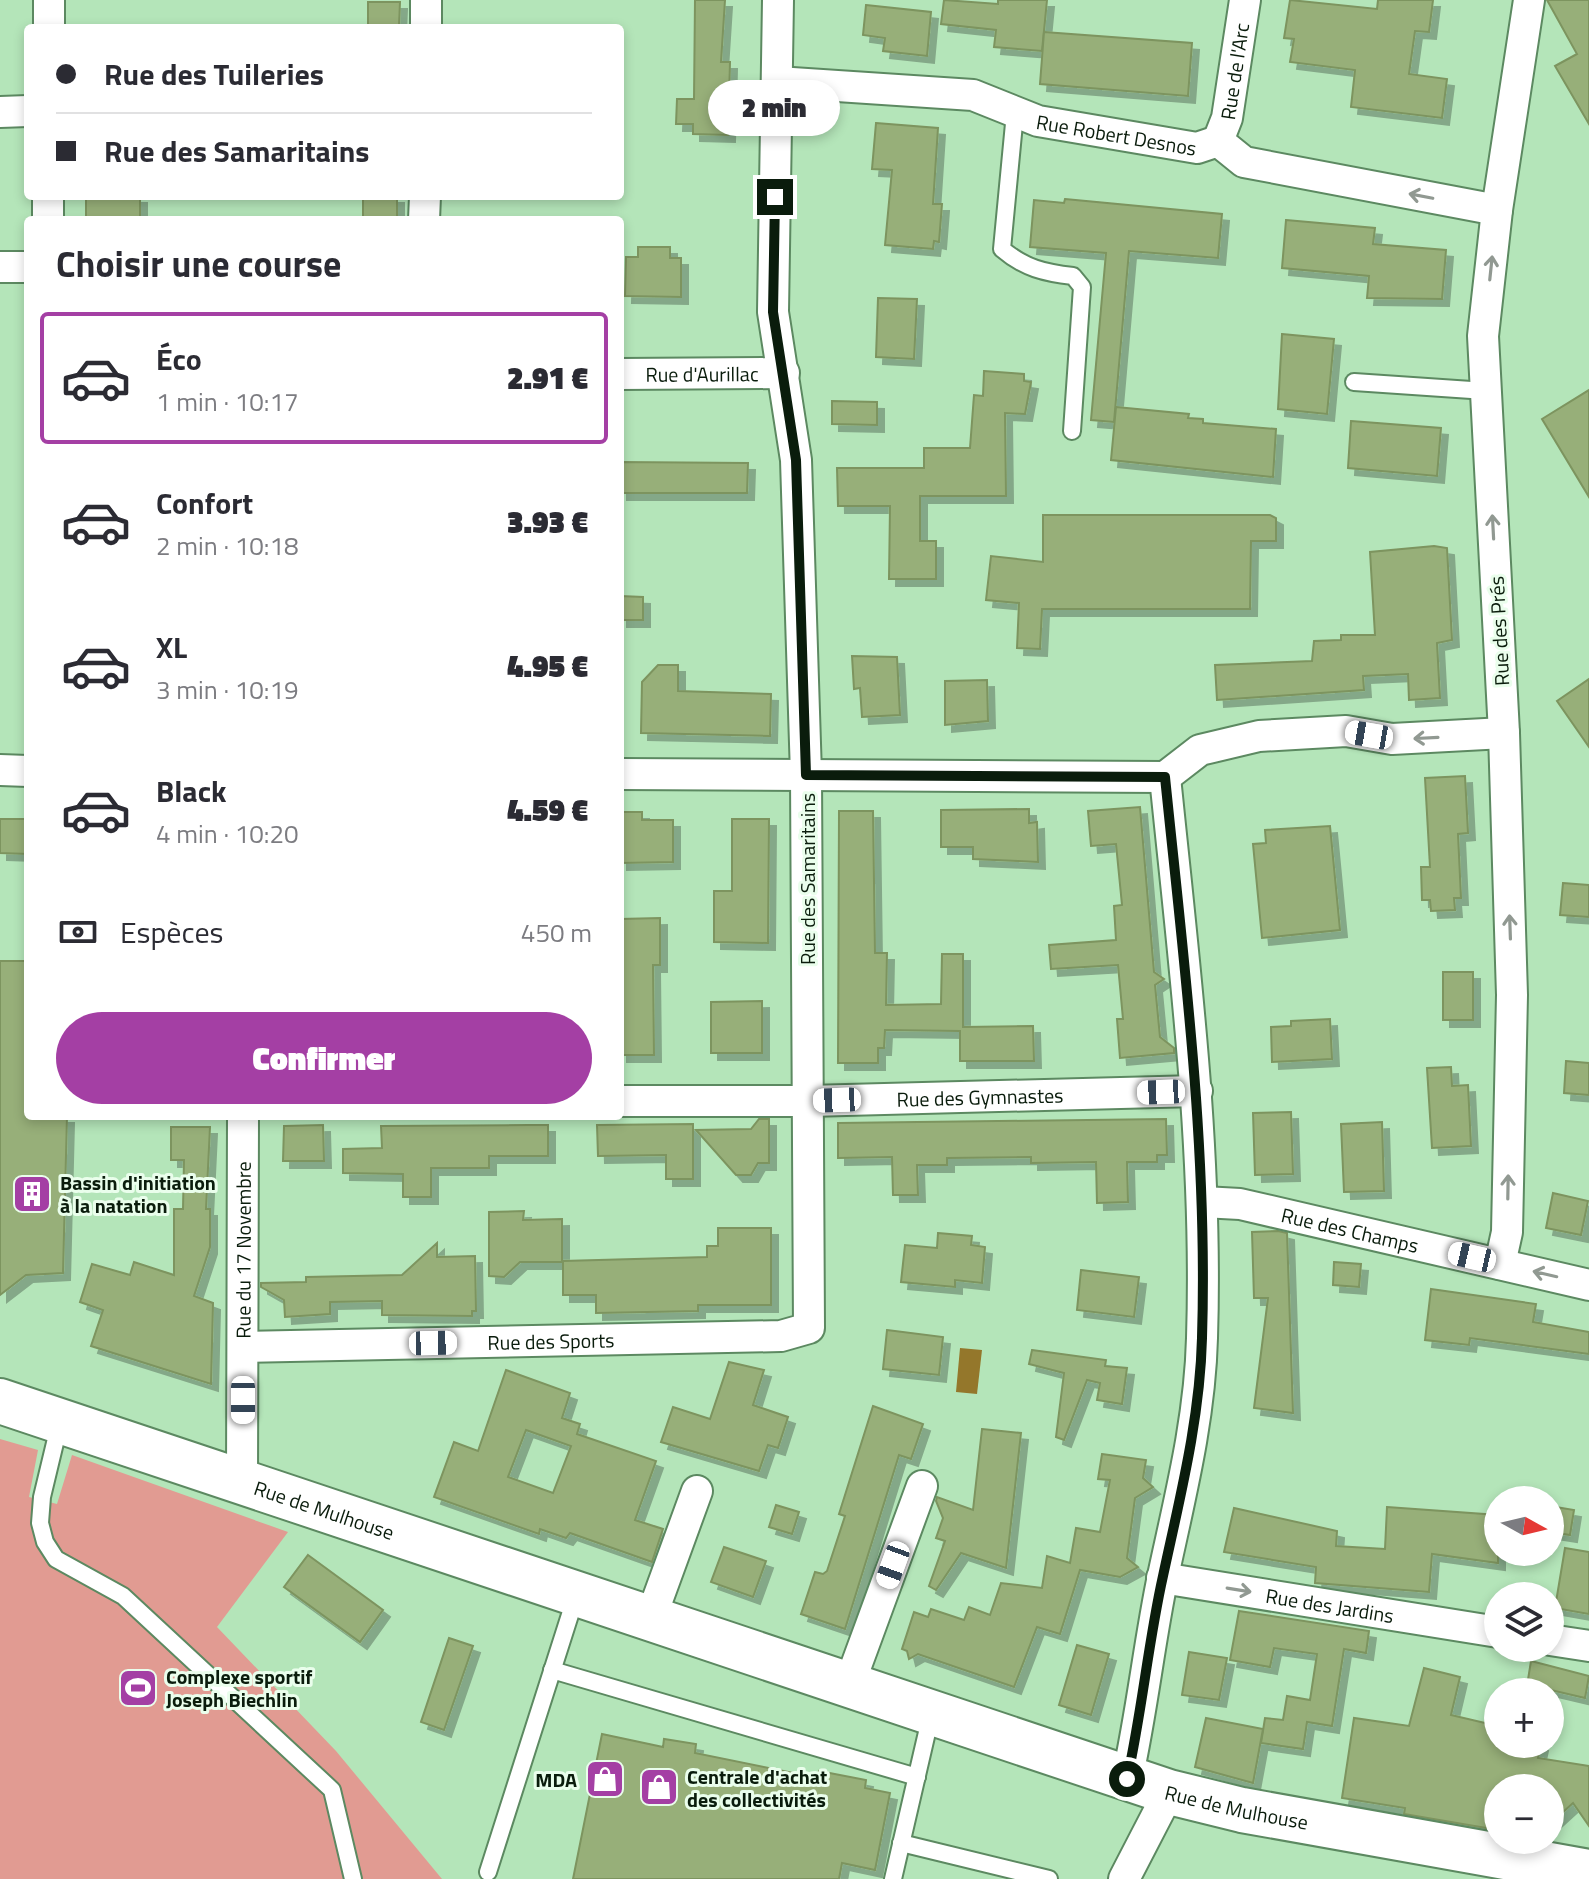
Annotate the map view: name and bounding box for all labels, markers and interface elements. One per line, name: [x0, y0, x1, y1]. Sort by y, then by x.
street label: Rue de l'Arc: [1211, 21, 1257, 122]
text: Rue des Tuileries: [104, 51, 324, 97]
callout: 2 min: [709, 81, 841, 137]
text: 2 min: [742, 88, 806, 127]
street label: Rue Robert Desnos: [1034, 105, 1199, 163]
text: Rue des Samaritains: [104, 128, 369, 174]
route end: [757, 179, 793, 215]
one-way arrow: [1408, 187, 1434, 202]
text: Choisir une course: [56, 236, 341, 291]
one-way arrow: [1483, 255, 1498, 282]
text: Éco: [156, 336, 202, 382]
icon: car: [60, 342, 132, 414]
text: 2.91 €: [507, 355, 588, 401]
street label: Rue d'Aurillac: [645, 358, 759, 389]
text: 1 min · 10:17: [156, 382, 299, 421]
text: Confort: [156, 480, 253, 526]
icon: car: [60, 486, 132, 558]
text: 3.93 €: [507, 499, 588, 545]
one-way arrow: [1486, 514, 1501, 541]
text: 2 min · 10:18: [156, 526, 299, 565]
street label: Rue des Prés: [1481, 575, 1517, 687]
text: XL: [156, 624, 187, 670]
icon: car: [60, 630, 132, 702]
text: 4.95 €: [507, 643, 588, 689]
text: 3 min · 10:19: [156, 670, 299, 709]
car: [1343, 719, 1395, 751]
one-way arrow: [1413, 730, 1440, 745]
text: Black: [156, 768, 227, 814]
icon: car: [60, 774, 132, 846]
text: 4.59 €: [507, 787, 588, 833]
street label: Rue des Samaritains: [792, 793, 823, 965]
text: 4 min · 10:20: [156, 814, 299, 853]
text: Espèces: [120, 909, 224, 955]
icon: cash: [56, 910, 100, 954]
text: 450 m: [521, 913, 592, 952]
one-way arrow: [1502, 914, 1517, 941]
button: Confirmer: [56, 1012, 592, 1104]
street label: Rue des Gymnastes: [896, 1079, 1064, 1114]
car: [1137, 1079, 1185, 1105]
car: [813, 1087, 861, 1113]
street label: Rue du 17 Novembre: [227, 1161, 258, 1339]
place label: Bassin d'initiation à la natation: [60, 1167, 216, 1221]
building icon: Bassin d'initiation à la natation: [11, 1173, 53, 1215]
one-way arrow: [1500, 1174, 1516, 1201]
street label: Rue des Champs: [1278, 1199, 1422, 1260]
car: [1446, 1240, 1498, 1274]
one-way arrow: [1532, 1266, 1558, 1281]
street label: Rue des Sports: [487, 1324, 615, 1357]
car: [409, 1331, 457, 1355]
car: [231, 1376, 255, 1424]
street label: Rue de Mulhouse: [250, 1472, 398, 1547]
north arrow: [1484, 1486, 1564, 1566]
map controls: [1484, 1486, 1564, 1854]
car: [874, 1538, 912, 1592]
street label: Rue des Jardins: [1264, 1579, 1396, 1631]
button: layers: [1484, 1582, 1564, 1662]
one-way arrow: [1226, 1583, 1252, 1598]
place label: Complexe sportif Joseph Biechlin: [166, 1661, 312, 1715]
sports icon: Complexe sportif Joseph Biechlin: [117, 1667, 159, 1709]
button: +: [1484, 1678, 1564, 1758]
shop icon: MDA: [584, 1758, 626, 1800]
place label: Centrale d'achat des collectivités: [687, 1761, 827, 1815]
route start: [1109, 1761, 1145, 1797]
place label: MDA: [535, 1764, 577, 1795]
shop icon: Centrale d'achat des collectivités: [638, 1766, 680, 1808]
button: −: [1484, 1774, 1564, 1854]
street label: Rue de Mulhouse: [1162, 1776, 1311, 1837]

